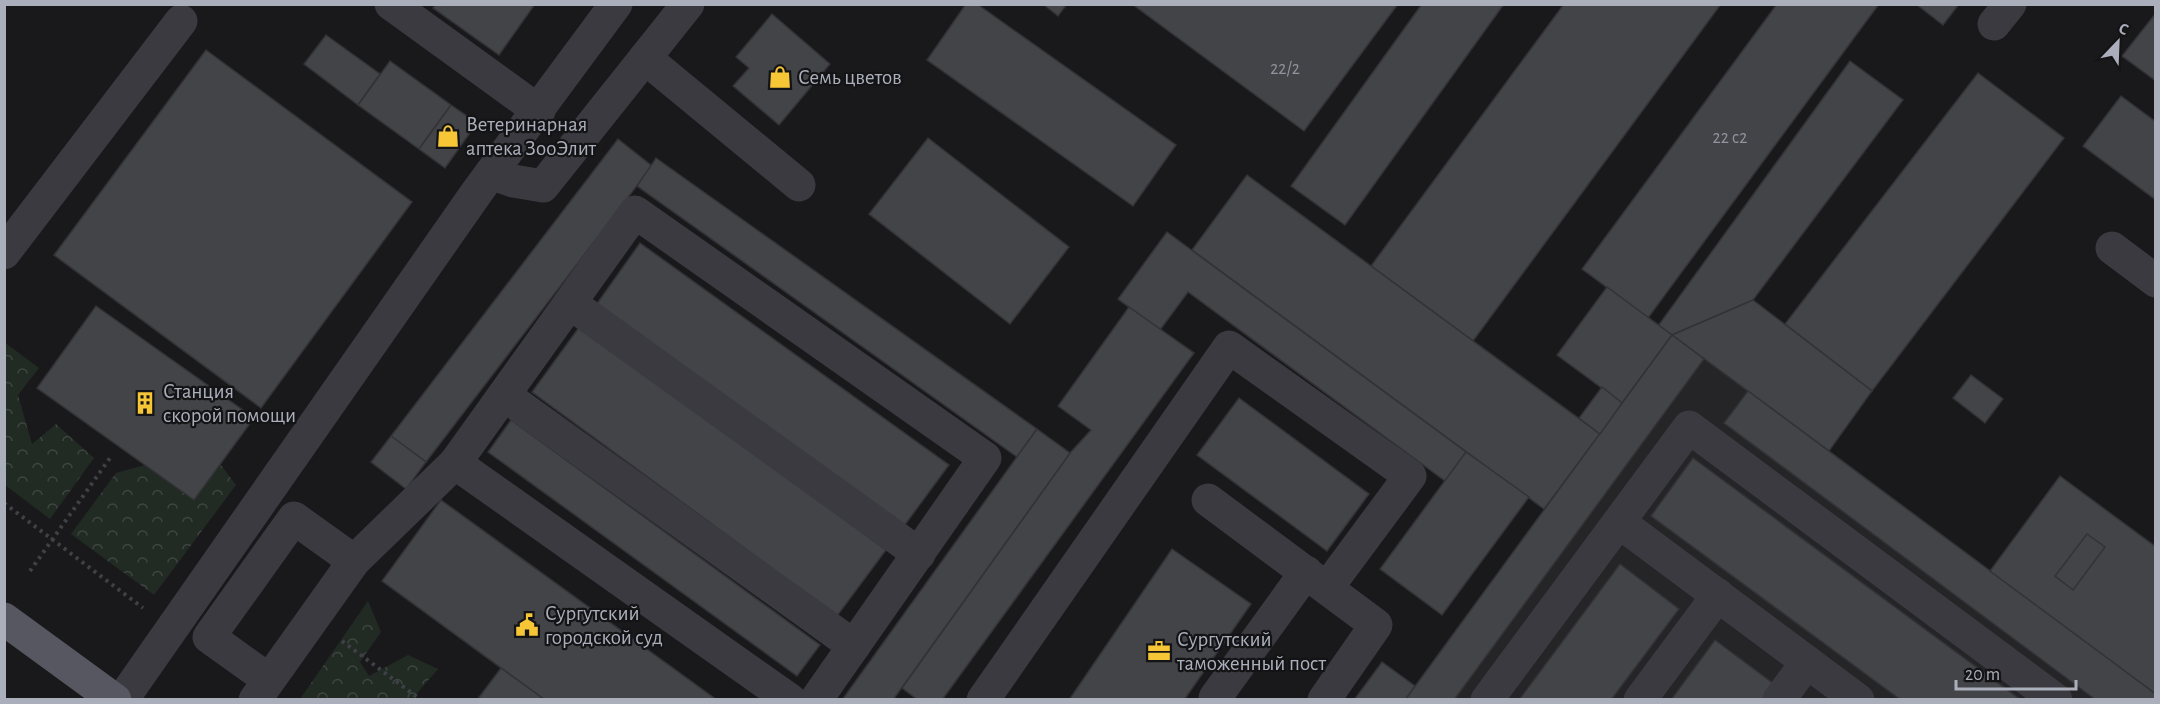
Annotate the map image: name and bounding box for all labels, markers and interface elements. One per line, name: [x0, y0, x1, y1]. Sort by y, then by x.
north arrow: [2088, 12, 2148, 72]
text: С: [2116, 20, 2131, 38]
house number: 22/2: [1270, 60, 1300, 78]
shop icon: Семь цветов: [767, 64, 793, 90]
place label: Семь цветов: [798, 67, 902, 88]
place label: Ветеринарная аптека ЗооЭлит: [466, 114, 597, 159]
shop icon: Ветеринарная аптека ЗооЭлит: [435, 123, 461, 149]
house number: 22 с2: [1713, 129, 1747, 147]
place label: Станция скорой помощи: [163, 381, 296, 426]
building icon: Станция скорой помощи: [132, 390, 158, 416]
place label: Сургутский городской суд: [545, 603, 663, 648]
public building icon: Сургутский городской суд: [514, 612, 540, 638]
place label: Сургутский таможенный пост: [1176, 629, 1327, 674]
office icon: Сургутский таможенный пост: [1146, 638, 1172, 664]
scale bar: [1956, 653, 2076, 691]
text: 20 m: [1965, 666, 2000, 684]

